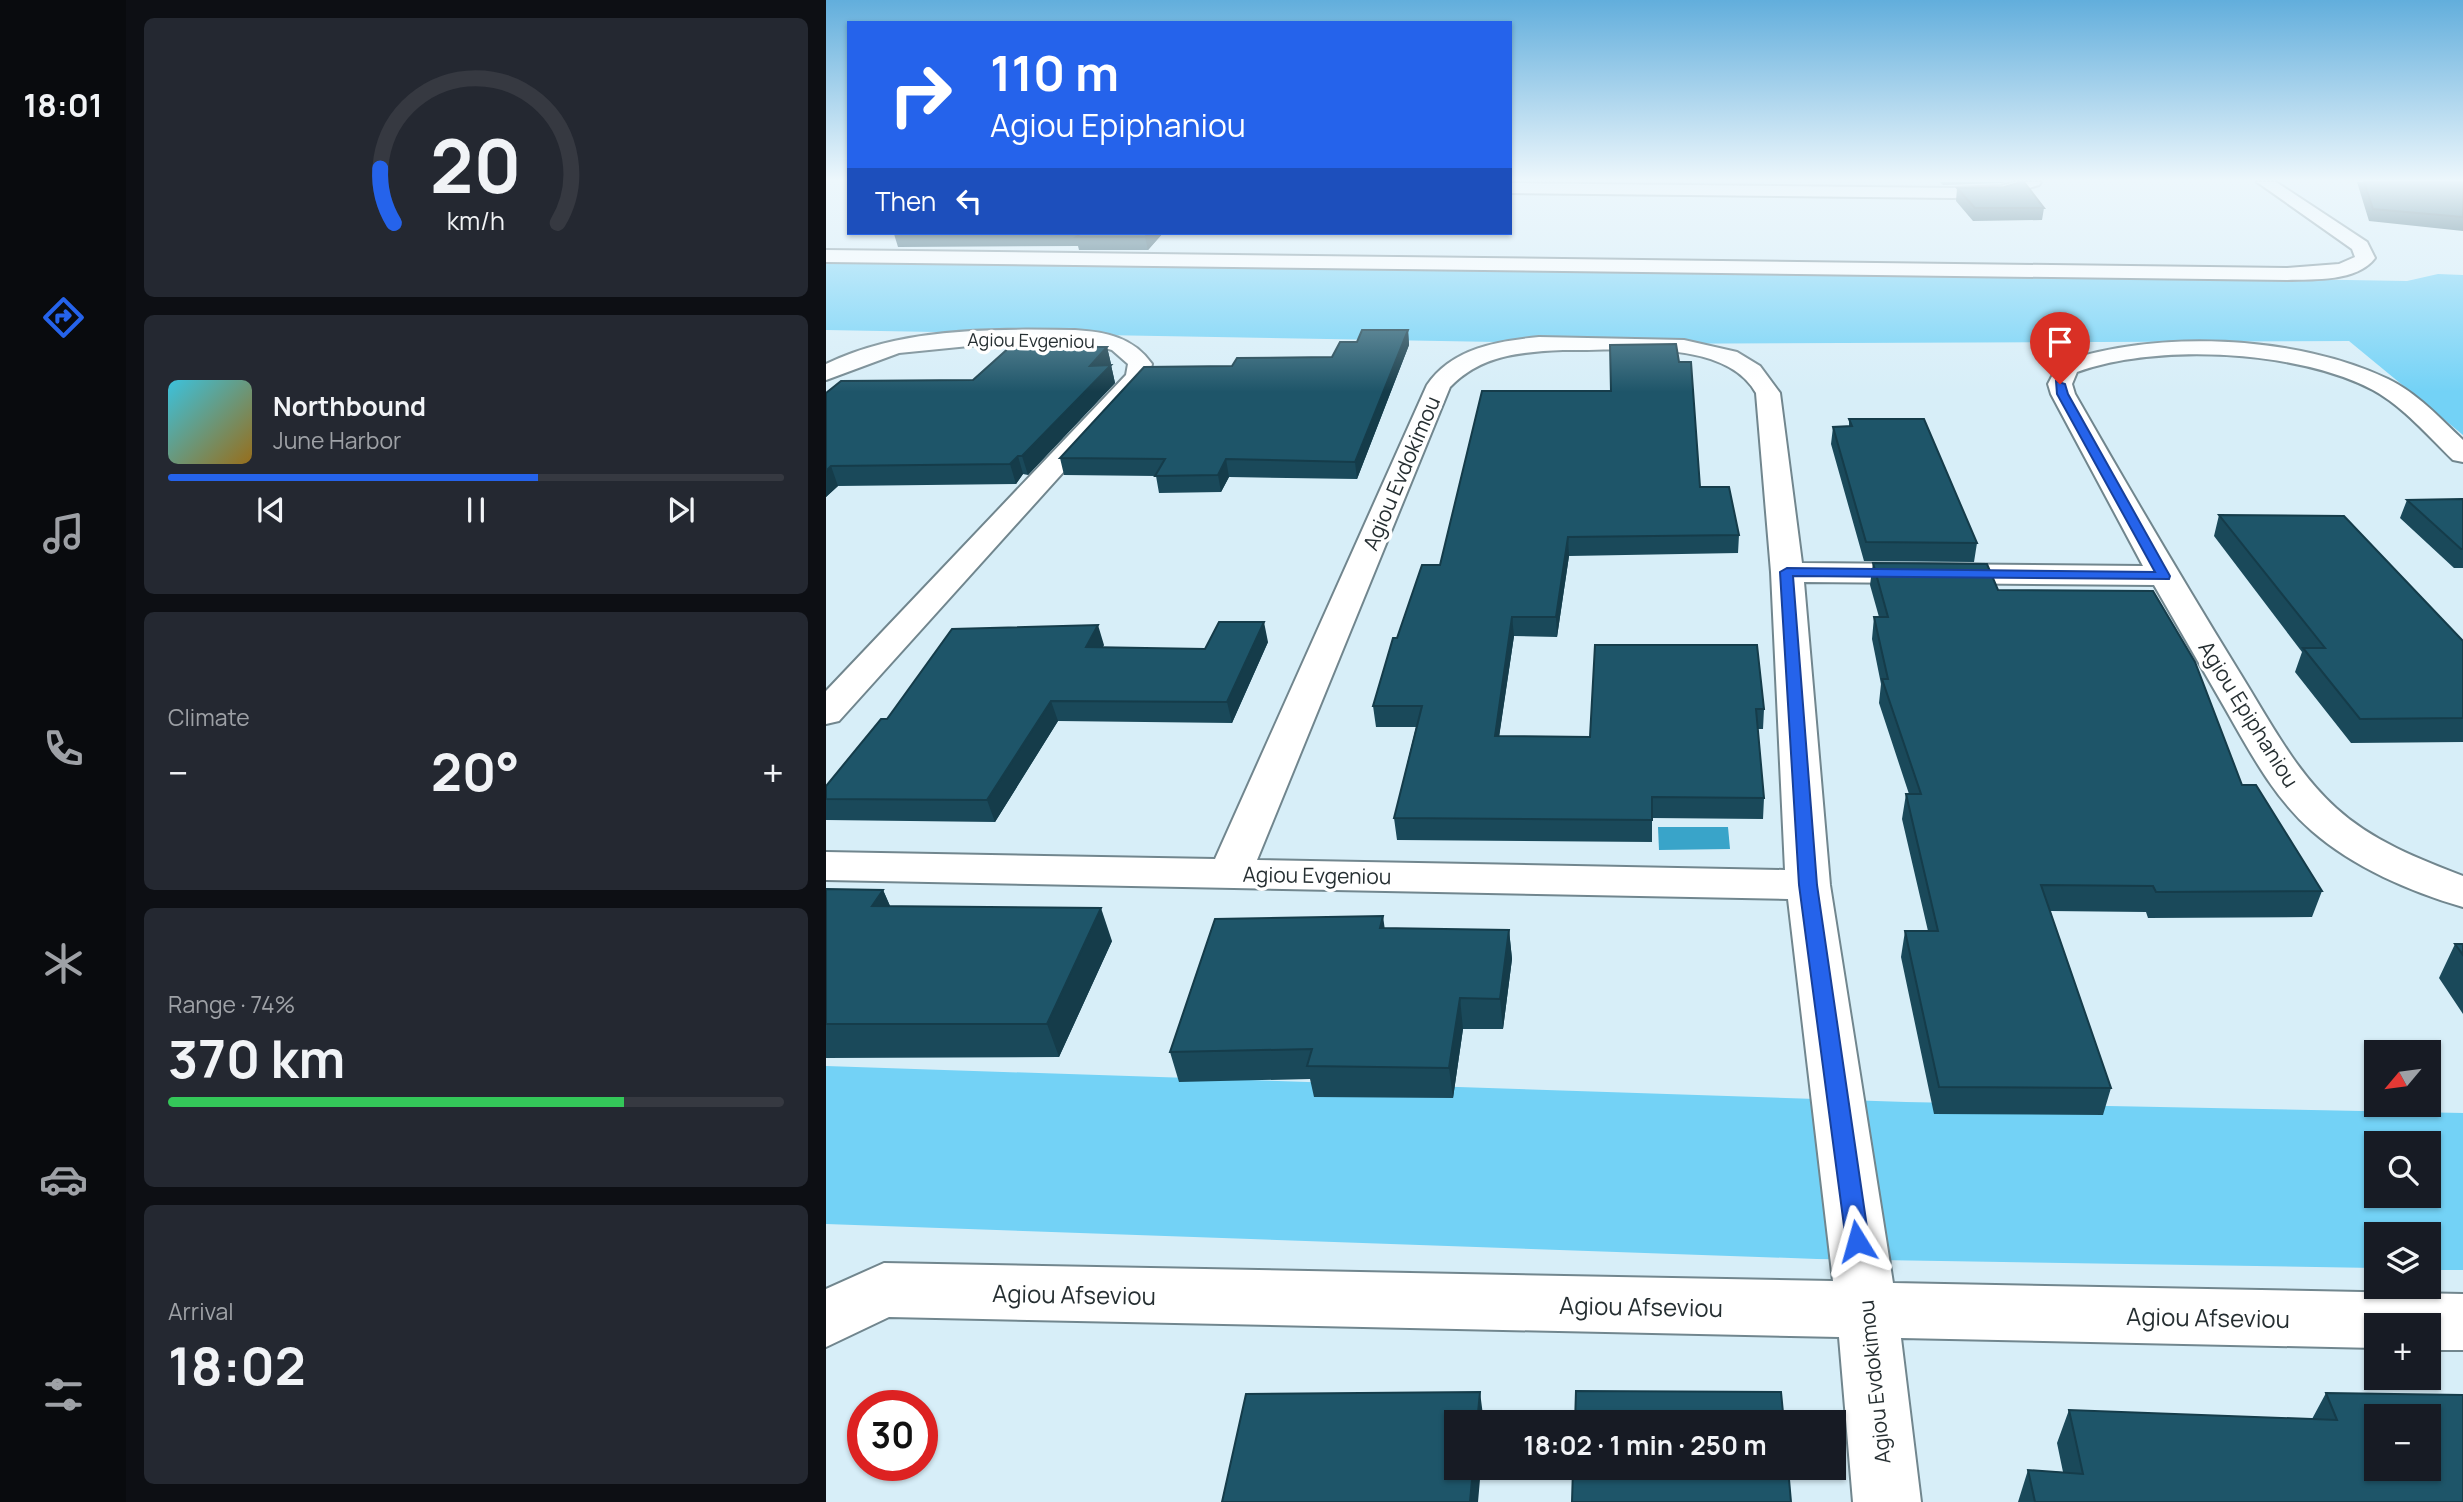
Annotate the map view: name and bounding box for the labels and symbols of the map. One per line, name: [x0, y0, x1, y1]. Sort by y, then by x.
pin: [2030, 312, 2090, 384]
street label: Agiou Evgeniou: [967, 327, 1095, 353]
street label: Agiou Evdokimou: [1356, 392, 1446, 554]
street label: Agiou Epiphaniou: [2193, 635, 2305, 793]
street label: Agiou Evgeniou: [1242, 860, 1392, 890]
north arrow: [2364, 1040, 2441, 1116]
position arrow: [1820, 1204, 1894, 1278]
street label: Agiou Afseviou: [992, 1276, 1156, 1312]
street label: Agiou Afseviou: [1559, 1288, 1723, 1324]
street label: Agiou Evdokimou: [1851, 1299, 1897, 1465]
street label: Agiou Afseviou: [2126, 1299, 2290, 1335]
speed limit sign: 30: [847, 1390, 938, 1481]

